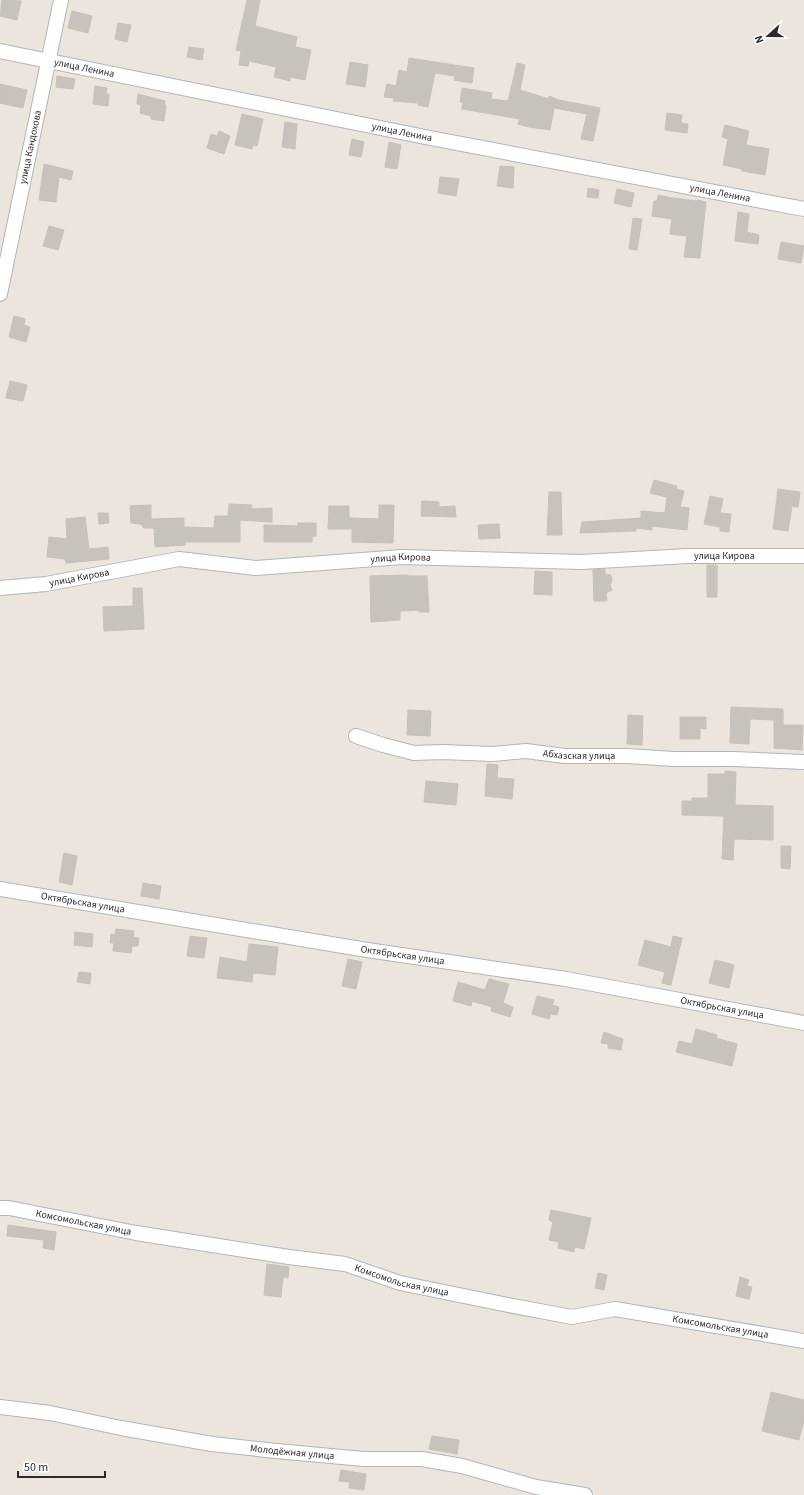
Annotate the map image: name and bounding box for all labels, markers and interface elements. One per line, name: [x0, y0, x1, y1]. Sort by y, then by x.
north arrow: [748, 16, 788, 56]
text: N: [751, 33, 767, 46]
street label: улица Ленина: [53, 55, 116, 81]
street label: улица Кандохова: [16, 109, 45, 185]
street label: улица Ленина: [370, 119, 433, 145]
street label: улица Ленина: [689, 180, 752, 206]
street label: улица Кирова: [694, 549, 755, 563]
street label: улица Кирова: [370, 550, 431, 566]
street label: улица Кирова: [48, 565, 110, 590]
street label: Абхазская улица: [542, 746, 615, 763]
street label: Октябрьская улица: [40, 889, 126, 917]
street label: Октябрьская улица: [360, 942, 445, 968]
street label: Октябрьская улица: [679, 993, 765, 1022]
street label: Комсомольская улица: [35, 1206, 133, 1239]
street label: Комсомольская улица: [353, 1261, 450, 1300]
street label: Комсомольская улица: [671, 1312, 770, 1342]
street label: Молодёжная улица: [249, 1441, 335, 1463]
scale bar: [18, 1453, 105, 1479]
text: 50 m: [24, 1459, 48, 1476]

